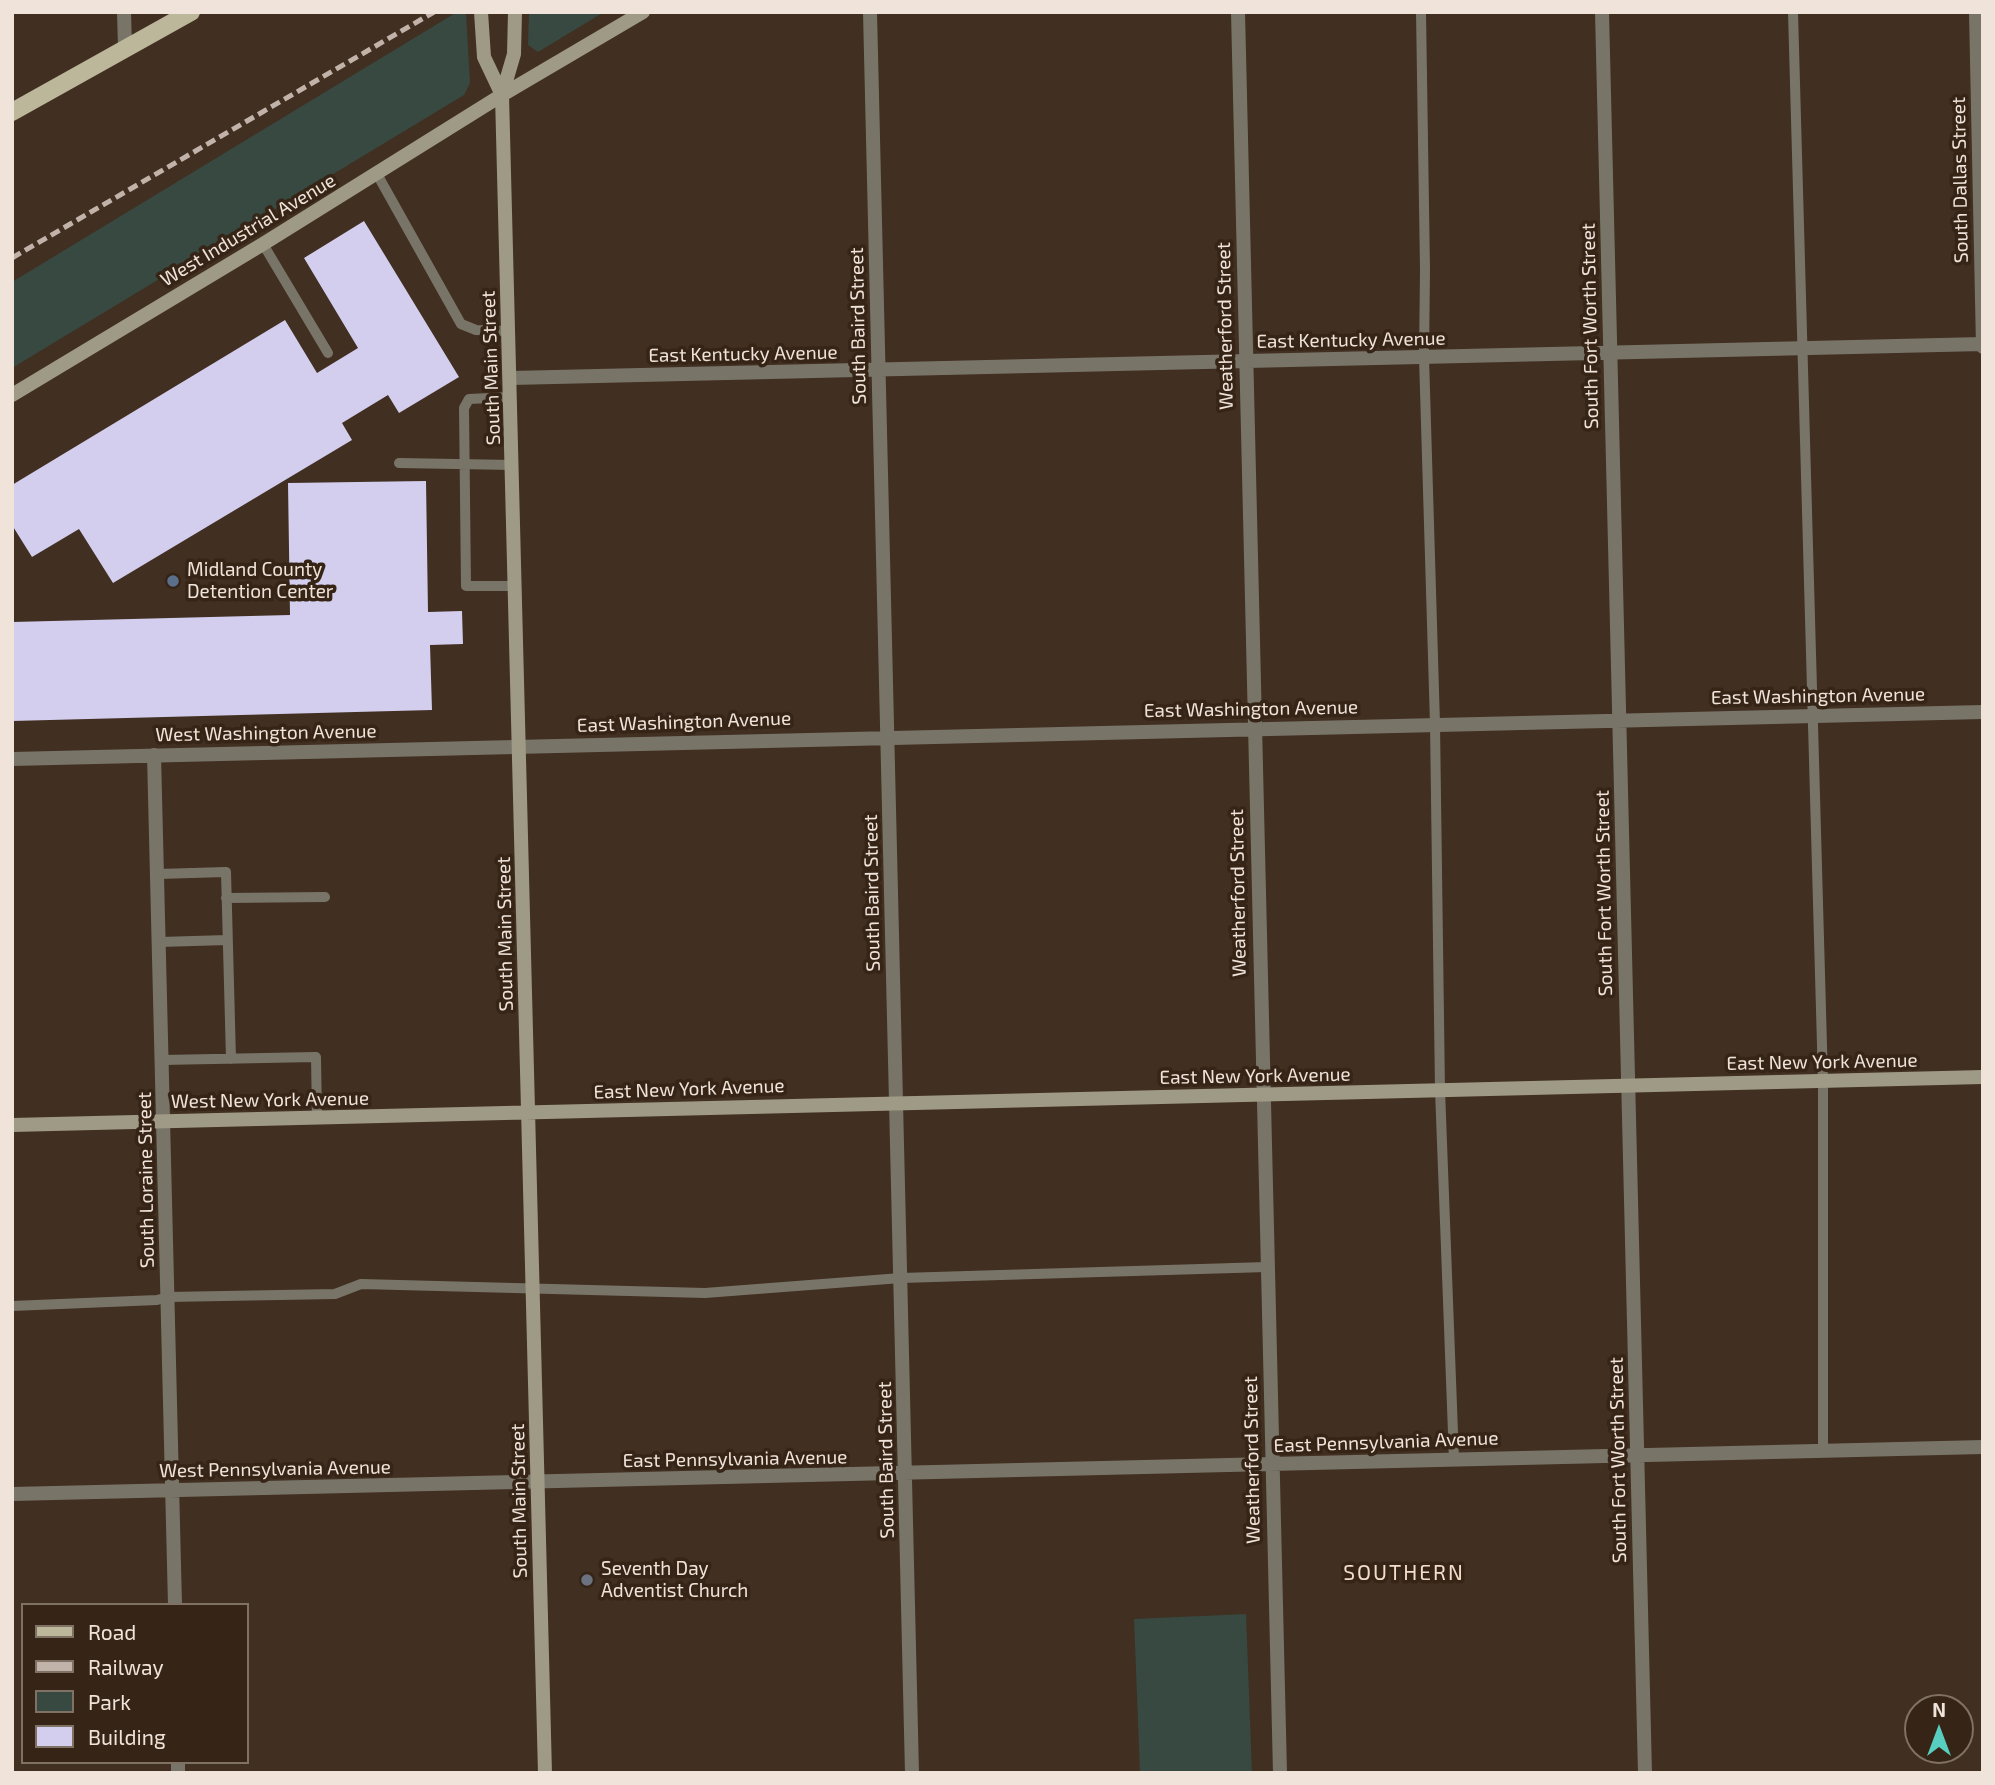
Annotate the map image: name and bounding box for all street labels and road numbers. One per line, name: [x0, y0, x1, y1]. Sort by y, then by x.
street label: South Dallas Street: [1947, 97, 1973, 263]
street label: West Industrial Avenue: [156, 169, 340, 291]
street label: South Fort Worth Street: [1577, 223, 1603, 429]
street label: Weatherford Street: [1212, 242, 1238, 410]
street label: South Baird Street: [845, 247, 871, 405]
street label: South Main Street: [477, 290, 505, 446]
street label: East Kentucky Avenue: [1256, 327, 1446, 353]
street label: East Kentucky Avenue: [648, 341, 838, 367]
street label: East Washington Avenue: [1711, 683, 1925, 709]
street label: East Washington Avenue: [1144, 696, 1358, 722]
street label: East Washington Avenue: [576, 707, 792, 737]
street label: West Washington Avenue: [155, 720, 377, 746]
street label: South Fort Worth Street: [1591, 790, 1617, 996]
street label: Weatherford Street: [1225, 809, 1251, 977]
street label: South Baird Street: [859, 814, 885, 972]
street label: South Main Street: [492, 856, 518, 1012]
street label: East New York Avenue: [1726, 1049, 1918, 1075]
street label: East New York Avenue: [1159, 1063, 1351, 1089]
street label: East New York Avenue: [593, 1074, 785, 1104]
street label: West New York Avenue: [171, 1087, 369, 1113]
street label: South Loraine Street: [133, 1092, 159, 1268]
street label: South Fort Worth Street: [1605, 1357, 1631, 1563]
street label: Weatherford Street: [1239, 1376, 1265, 1544]
street label: South Baird Street: [873, 1381, 899, 1539]
street label: South Main Street: [506, 1423, 532, 1579]
street label: East Pennsylvania Avenue: [1273, 1427, 1499, 1457]
street label: East Pennsylvania Avenue: [622, 1446, 848, 1472]
street label: West Pennsylvania Avenue: [159, 1456, 391, 1482]

